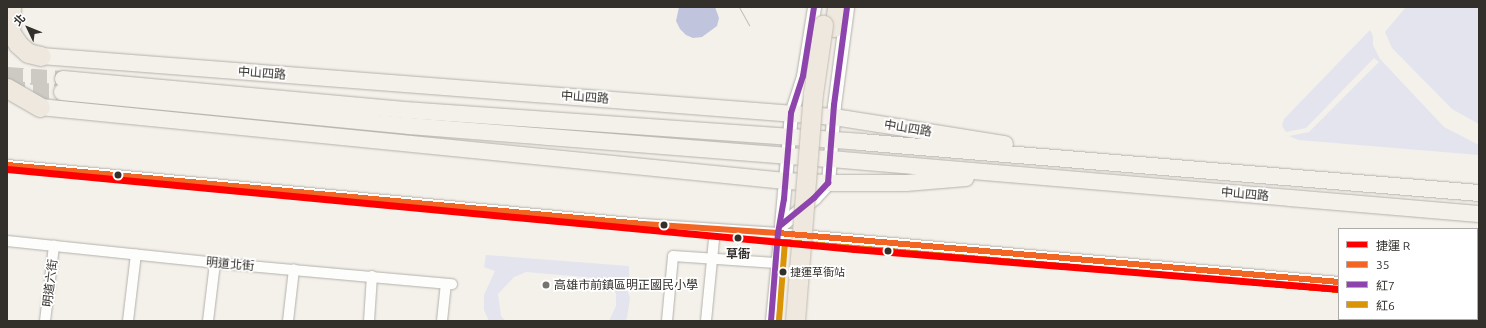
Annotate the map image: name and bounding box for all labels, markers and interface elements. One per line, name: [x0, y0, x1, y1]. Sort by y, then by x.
north arrow: [8, 8, 48, 48]
text: 北: [11, 12, 27, 28]
street label: 中山四路: [238, 64, 286, 82]
street label: 中山四路: [561, 88, 609, 106]
street label: 中山四路: [883, 117, 933, 139]
unlabelled marker: [113, 170, 123, 180]
street label: 中山四路: [1220, 185, 1270, 203]
unlabelled marker: [659, 220, 669, 230]
legend: [1338, 228, 1478, 320]
marker: 草衙: [731, 231, 745, 245]
text: 捷運 R: [1376, 239, 1410, 252]
unlabelled marker: [883, 246, 893, 256]
place label: 草衙: [726, 247, 750, 261]
street label: 明道北街: [205, 255, 255, 273]
street label: 明道六街: [40, 258, 60, 308]
text: 35: [1376, 258, 1390, 271]
place label: 捷運草衙站: [790, 265, 845, 279]
marker: 捷運草衙站: [778, 267, 788, 277]
place label: 高雄市前鎮區明正國民小學: [554, 278, 698, 292]
text: 紅7: [1376, 279, 1395, 292]
marker: 高雄市前鎮區明正國民小學: [541, 280, 551, 290]
text: 紅6: [1376, 299, 1395, 312]

